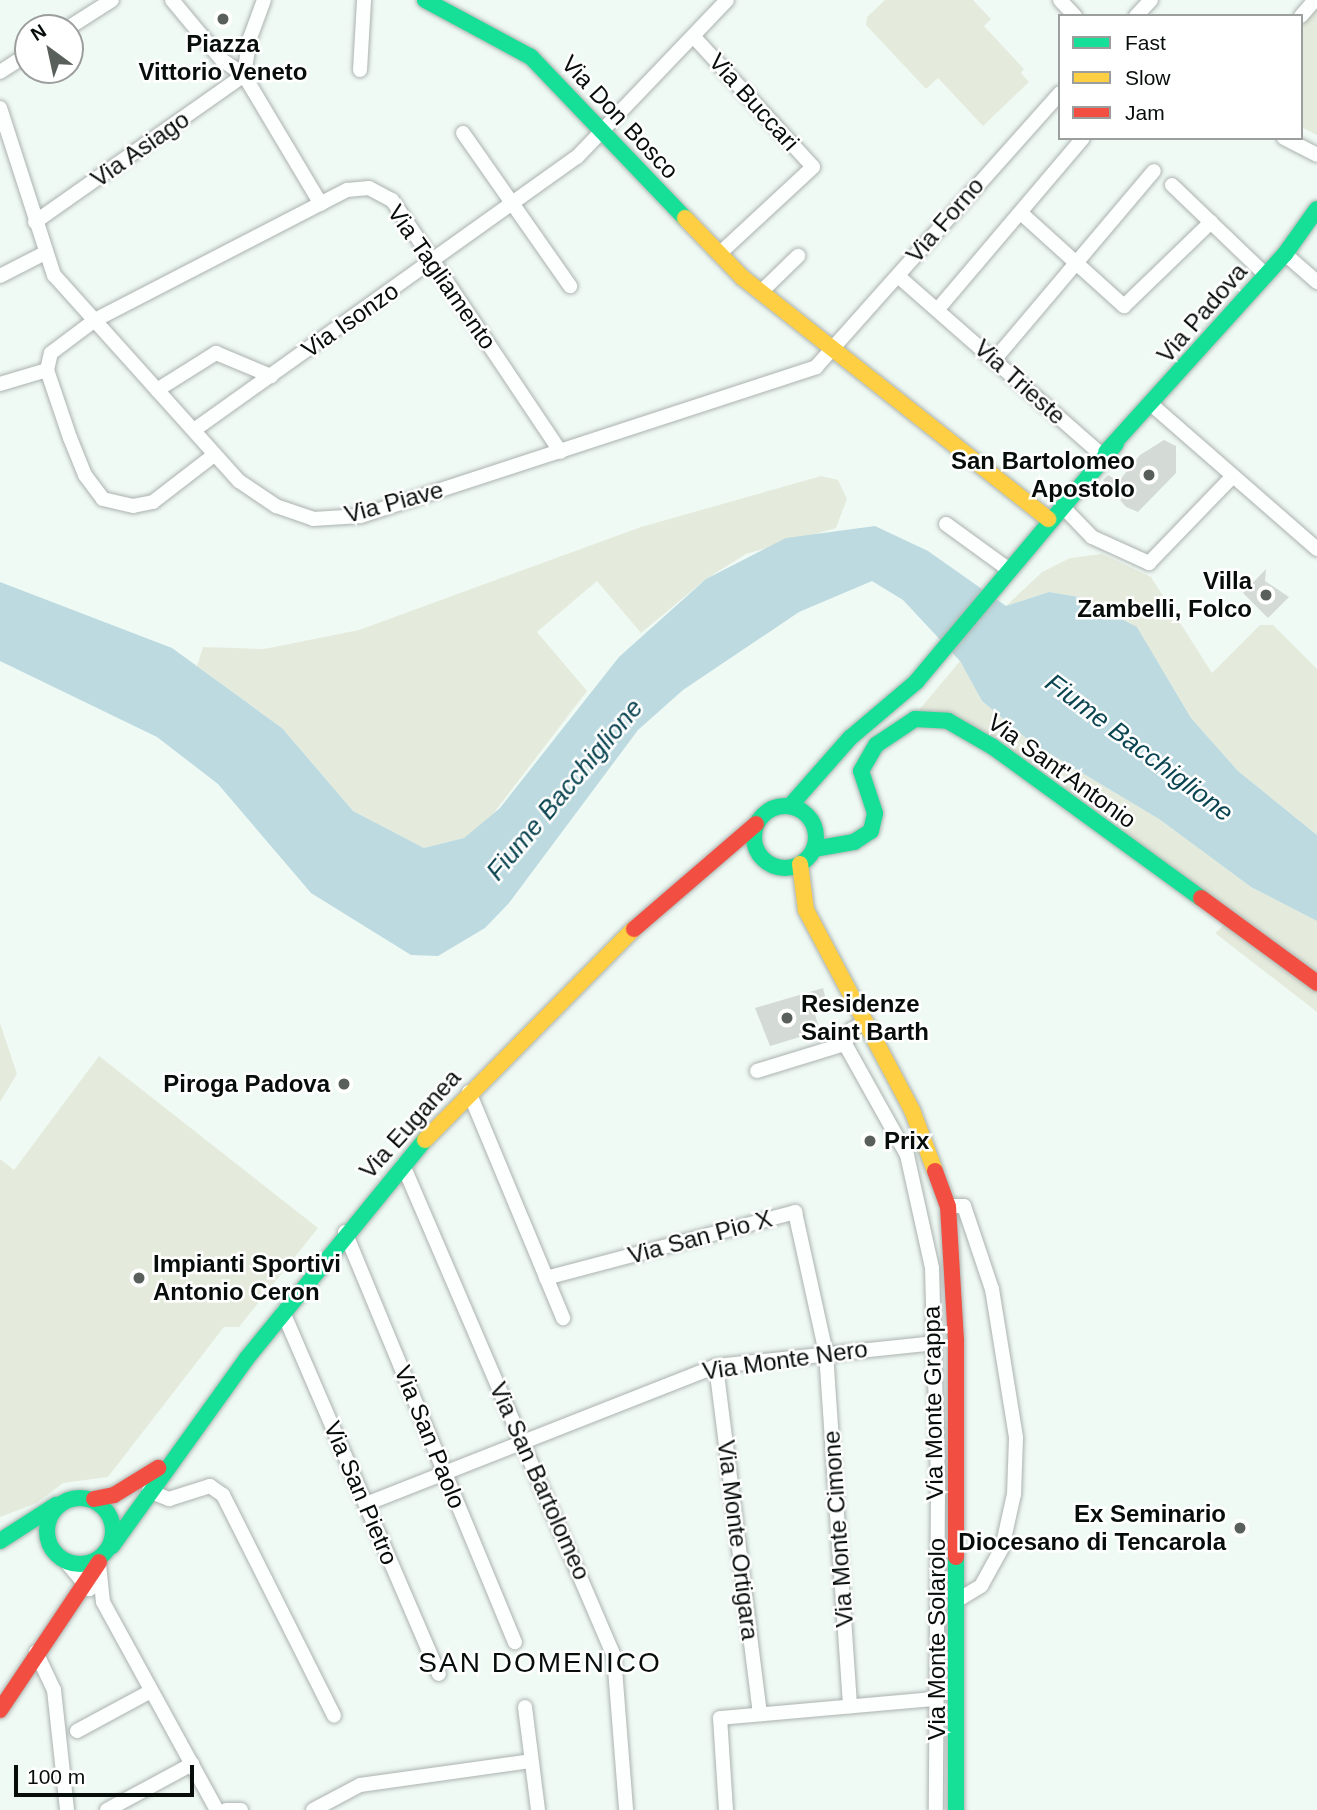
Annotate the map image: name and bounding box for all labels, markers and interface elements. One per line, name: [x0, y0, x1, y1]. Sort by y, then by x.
marker: Piazza Vittorio Veneto: [215, 11, 231, 27]
north arrow: [14, 14, 84, 84]
legend: [1058, 14, 1303, 140]
text: N: [27, 20, 50, 45]
place label: Piazza Vittorio Veneto: [139, 30, 307, 86]
text: Fast: [1125, 31, 1166, 54]
street label: Via Buccari: [703, 47, 805, 157]
street label: Via Don Bosco: [555, 49, 685, 185]
text: Slow: [1125, 66, 1171, 89]
text: Jam: [1125, 101, 1165, 124]
street label: Via Asiago: [85, 104, 195, 194]
street label: Via Forno: [900, 171, 990, 269]
street label: Via Tagliamento: [381, 199, 503, 355]
street label: Via Padova: [1151, 257, 1253, 369]
street label: Via Isonzo: [296, 276, 404, 364]
street label: Via Trieste: [968, 333, 1072, 431]
place label: San Bartolomeo Apostolo: [951, 447, 1135, 503]
marker: San Bartolomeo Apostolo: [1141, 467, 1157, 483]
street label: Via Piave: [342, 475, 446, 529]
place label: Villa Zambelli, Folco: [1077, 567, 1252, 623]
marker: Villa Zambelli, Folco: [1258, 587, 1274, 603]
water label: Fiume Bacchiglione: [1039, 667, 1239, 829]
water label: Fiume Bacchiglione: [480, 693, 650, 887]
street label: Via Sant'Antonio: [982, 708, 1142, 834]
place label: Residenze Saint Barth: [801, 990, 929, 1046]
marker: Residenze Saint Barth: [779, 1010, 795, 1026]
street label: Via Euganea: [353, 1063, 467, 1185]
place label: Piroga Padova: [163, 1070, 330, 1098]
marker: Piroga Padova: [336, 1076, 352, 1092]
place label: Prix: [884, 1127, 929, 1155]
marker: Prix: [862, 1133, 878, 1149]
street label: Via San Pio X: [625, 1204, 775, 1270]
place label: Impianti Sportivi Antonio Ceron: [153, 1250, 341, 1306]
marker: Impianti Sportivi Antonio Ceron: [131, 1270, 147, 1286]
street label: Via Monte Grappa: [917, 1306, 949, 1500]
street label: Via Monte Nero: [701, 1334, 869, 1386]
street label: Via San Paolo: [388, 1361, 472, 1513]
street label: Via San Bartolomeo: [484, 1378, 596, 1584]
street label: Via San Pietro: [318, 1417, 404, 1569]
street label: Via Monte Cimone: [817, 1430, 859, 1628]
street label: Via Monte Ortigara: [711, 1439, 765, 1641]
place label: Ex Seminario Diocesano di Tencarola: [958, 1500, 1226, 1556]
marker: Ex Seminario Diocesano di Tencarola: [1232, 1520, 1248, 1536]
street label: Via Monte Solarolo: [923, 1538, 951, 1740]
district label: SAN DOMENICO: [420, 1646, 660, 1680]
scale bar: [18, 1750, 198, 1794]
text: 100 m: [27, 1765, 85, 1788]

